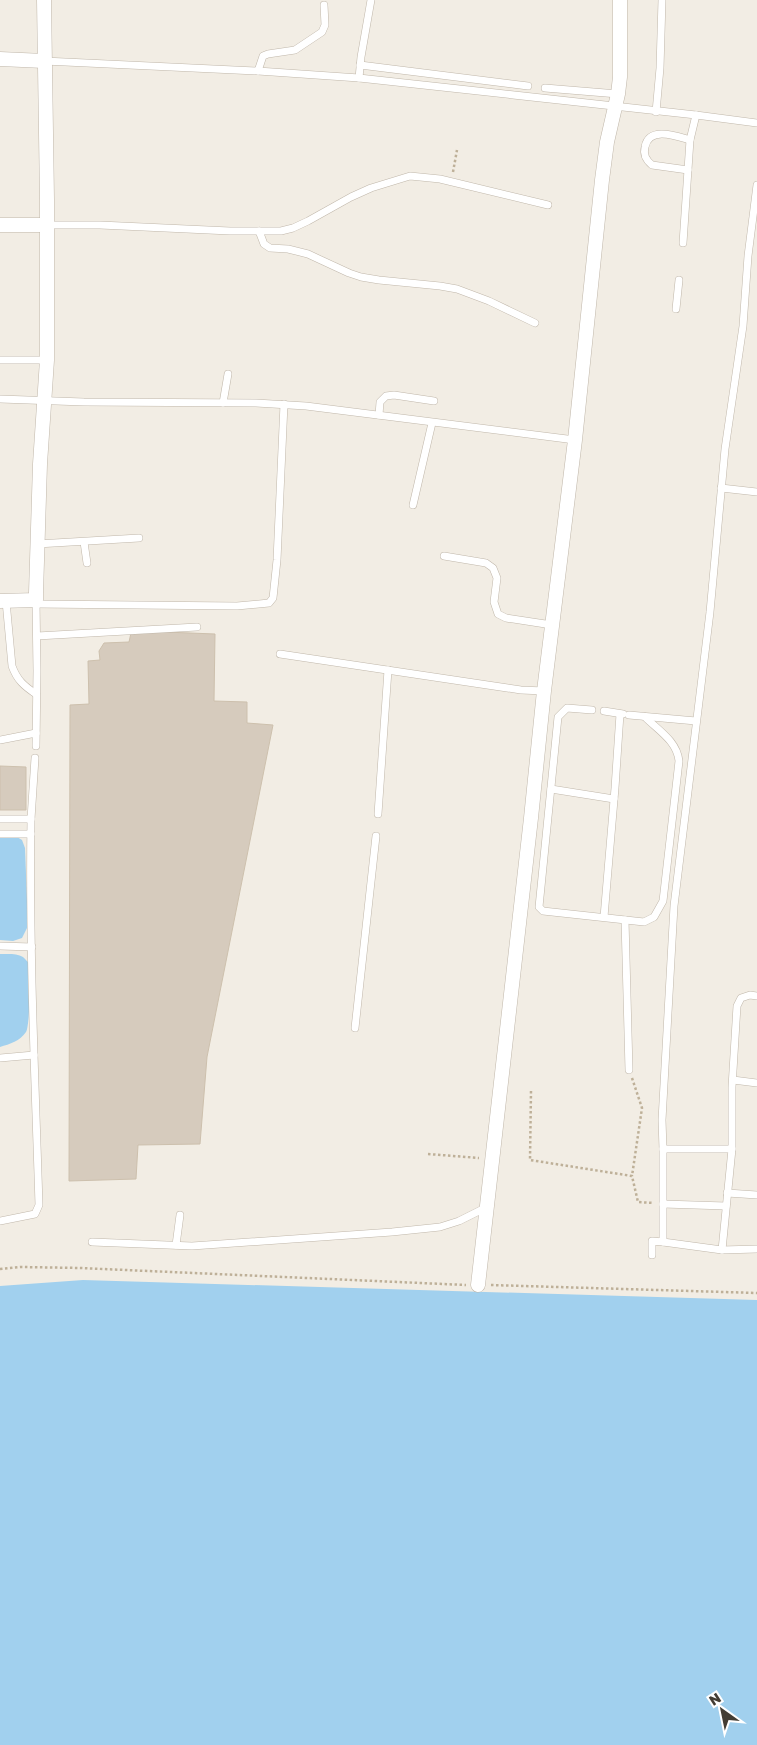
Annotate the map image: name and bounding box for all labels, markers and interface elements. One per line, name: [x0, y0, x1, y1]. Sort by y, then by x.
north arrow: [697, 1685, 747, 1735]
text: N: [706, 1689, 724, 1709]

